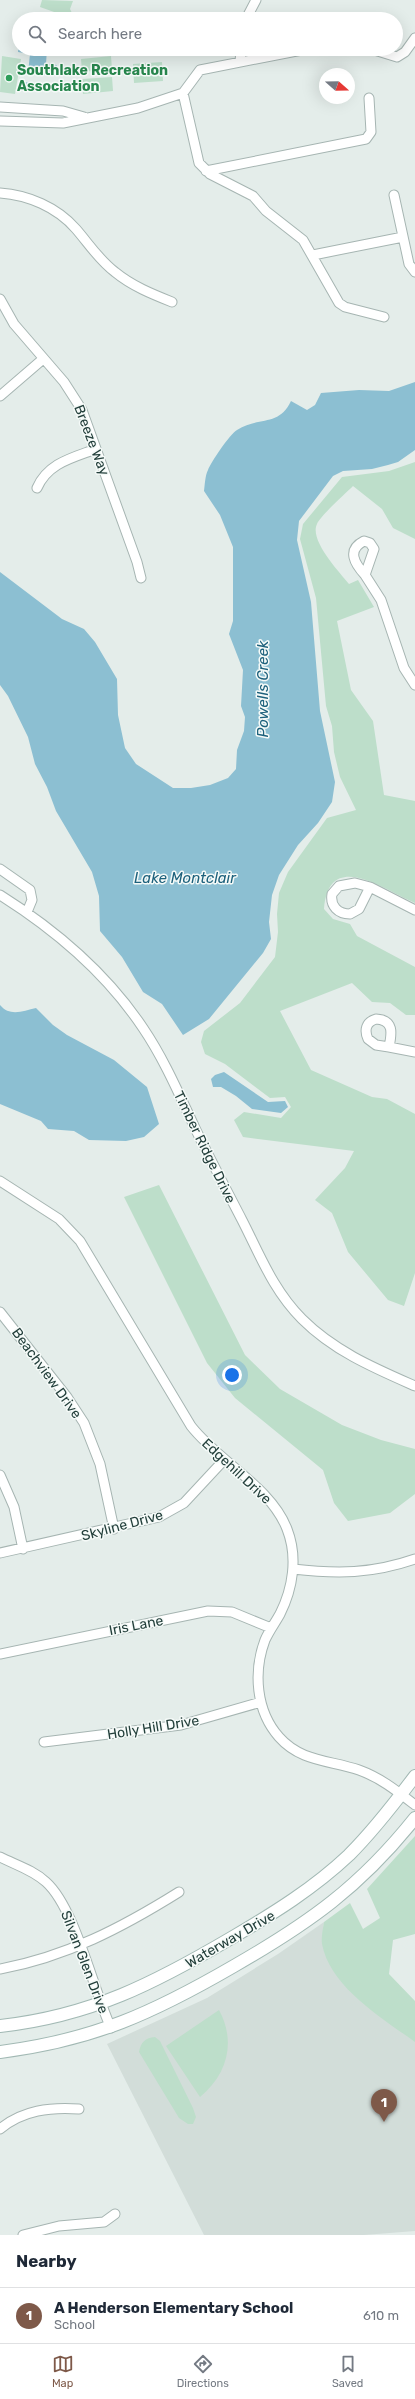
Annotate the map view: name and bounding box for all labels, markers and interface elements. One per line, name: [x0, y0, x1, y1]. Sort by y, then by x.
search box: [12, 12, 403, 56]
icon: search: [26, 23, 48, 45]
text: Search here: [58, 25, 142, 43]
place label: Southlake Recreation Association: [17, 62, 168, 95]
north arrow: [319, 68, 355, 104]
marker: Southlake Recreation Association: [4, 73, 14, 83]
street label: Breeze Way: [70, 402, 113, 478]
water label: Powells Creek: [254, 640, 272, 738]
water label: Lake Montclair: [134, 869, 237, 887]
street label: Timber Ridge Drive: [170, 1088, 239, 1206]
street label: Beachview Drive: [8, 1325, 85, 1422]
your location: [222, 1365, 242, 1385]
street label: Edgehill Drive: [198, 1435, 275, 1508]
street label: Skyline Drive: [79, 1506, 165, 1545]
street label: Iris Lane: [107, 1612, 165, 1639]
street label: Holly Hill Drive: [106, 1712, 200, 1743]
street label: Waterway Drive: [183, 1907, 278, 1972]
street label: Silvan Glen Drive: [57, 1908, 112, 2016]
pin: 1: [371, 2089, 397, 2122]
text: Nearby: [16, 2251, 77, 2271]
text: A Henderson Elementary School: [54, 2299, 293, 2317]
text: 1: [26, 2308, 32, 2323]
text: 610 m: [363, 2308, 399, 2323]
text: School: [54, 2317, 95, 2332]
tab: Map: [52, 2353, 74, 2390]
tab: Directions: [177, 2353, 229, 2390]
tab: Saved: [332, 2353, 363, 2390]

